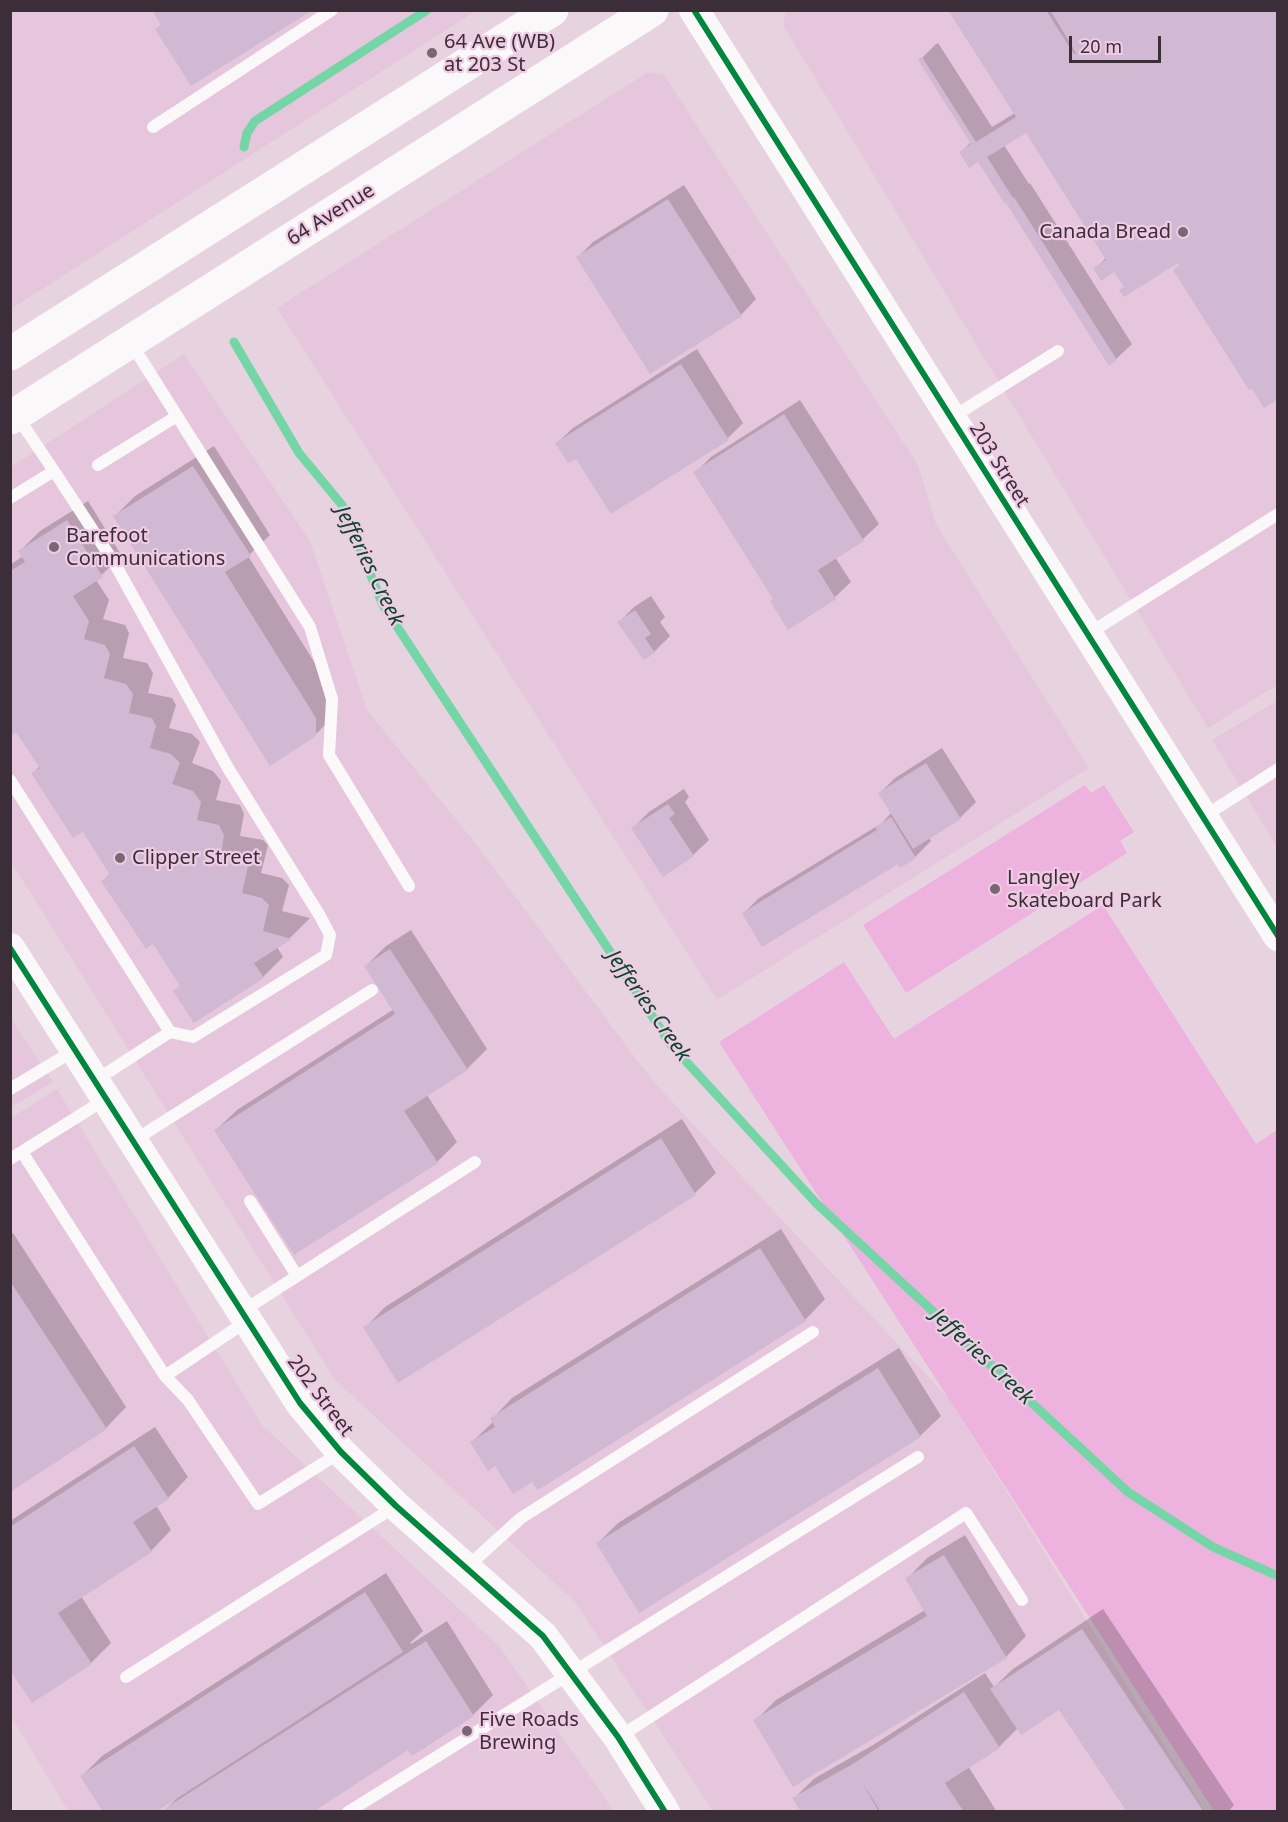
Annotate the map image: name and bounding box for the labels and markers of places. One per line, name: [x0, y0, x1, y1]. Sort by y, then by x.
place label: 64 Ave (WB) at 203 St: [444, 30, 555, 77]
marker: 64 Ave (WB) at 203 St: [425, 46, 439, 60]
place label: Canada Bread: [1039, 220, 1171, 244]
marker: Canada Bread: [1176, 225, 1190, 239]
place label: Barefoot Communications: [66, 524, 225, 571]
marker: Barefoot Communications: [47, 540, 61, 554]
place label: Clipper Street: [132, 846, 260, 870]
marker: Clipper Street: [113, 851, 127, 865]
place label: Langley Skateboard Park: [1007, 866, 1162, 913]
marker: Langley Skateboard Park: [988, 882, 1002, 896]
place label: Five Roads Brewing: [479, 1708, 579, 1755]
marker: Five Roads Brewing: [460, 1724, 474, 1738]

